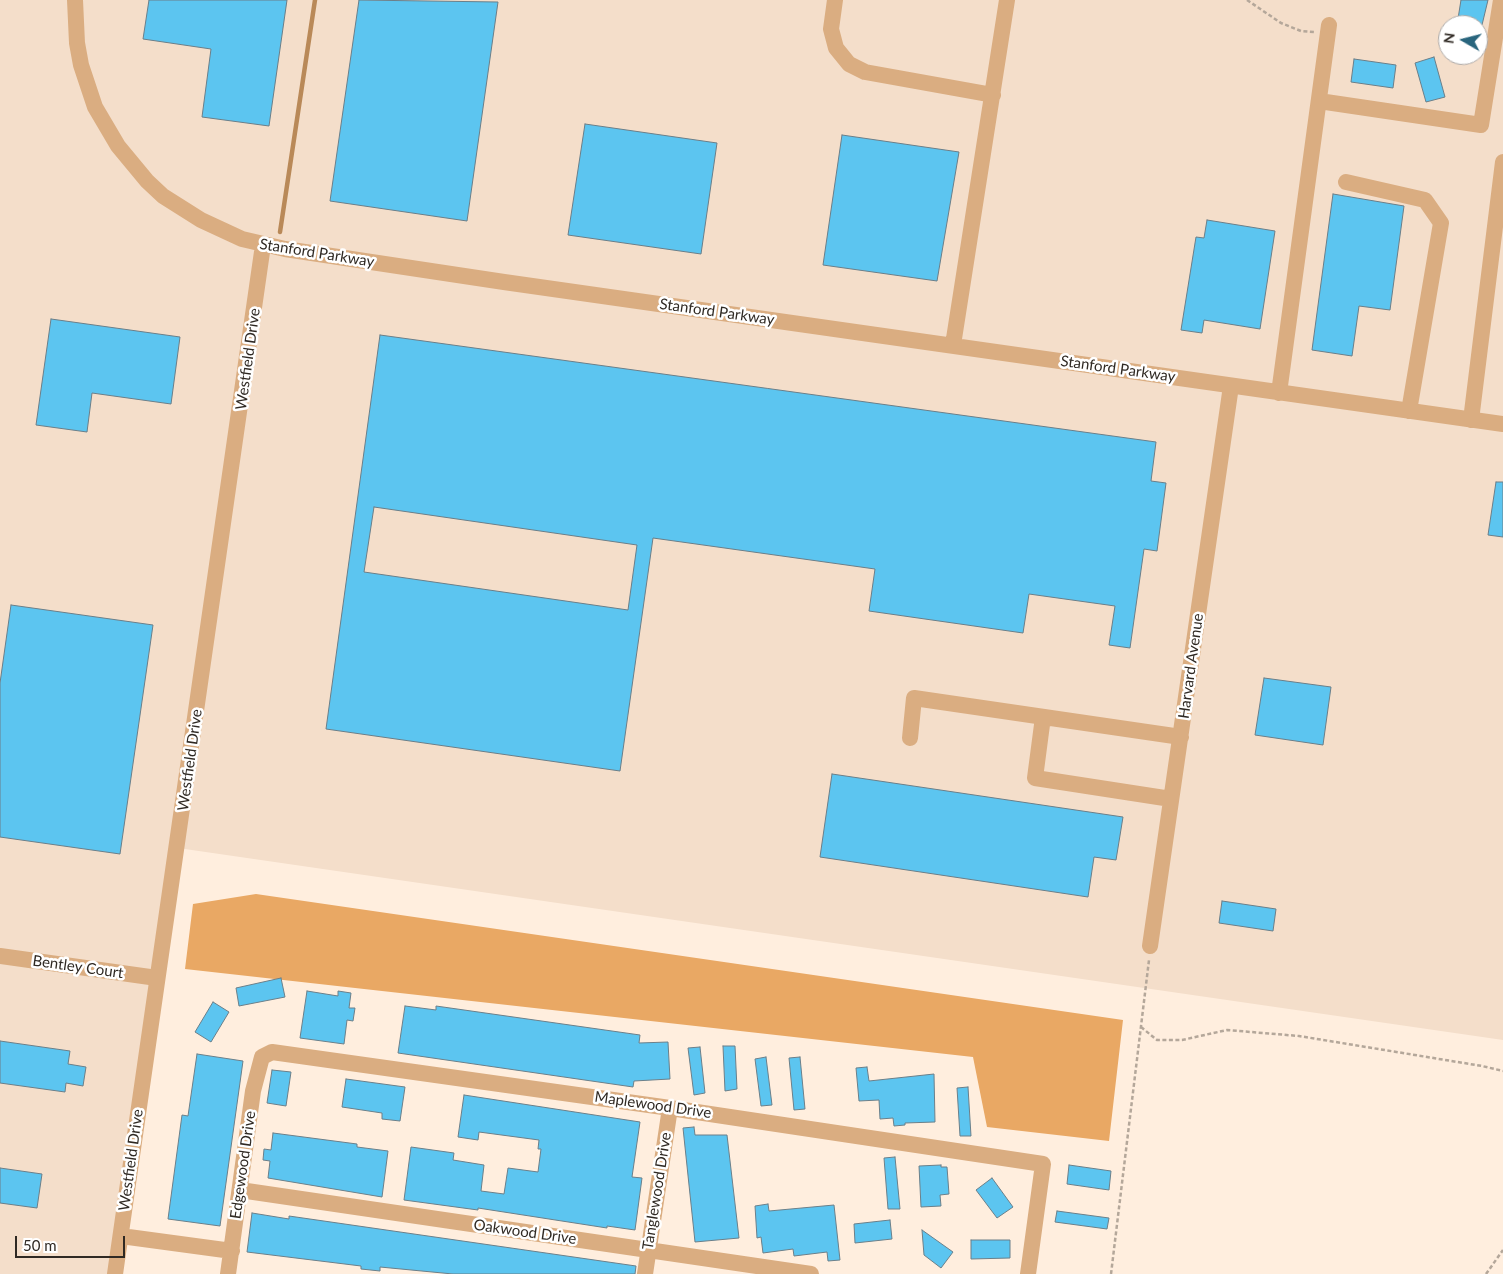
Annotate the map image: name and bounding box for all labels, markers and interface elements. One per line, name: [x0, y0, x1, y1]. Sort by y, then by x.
north arrow: [1438, 15, 1488, 65]
text: N: [1439, 31, 1458, 45]
street label: Stanford Parkway: [258, 235, 376, 271]
street label: Stanford Parkway: [658, 295, 776, 329]
street label: Westfield Drive: [232, 307, 264, 411]
street label: Stanford Parkway: [1059, 352, 1177, 386]
street label: Harvard Avenue: [1175, 612, 1207, 720]
street label: Westfield Drive: [174, 708, 206, 812]
street label: Bentley Court: [31, 952, 125, 982]
street label: Maplewood Drive: [594, 1088, 712, 1122]
street label: Westfield Drive: [115, 1108, 147, 1212]
street label: Edgewood Drive: [227, 1110, 259, 1220]
street label: Tanglewood Drive: [639, 1131, 675, 1251]
street label: Oakwood Drive: [472, 1216, 578, 1248]
scale bar: [18, 1226, 128, 1258]
text: 50 m: [23, 1236, 57, 1254]

